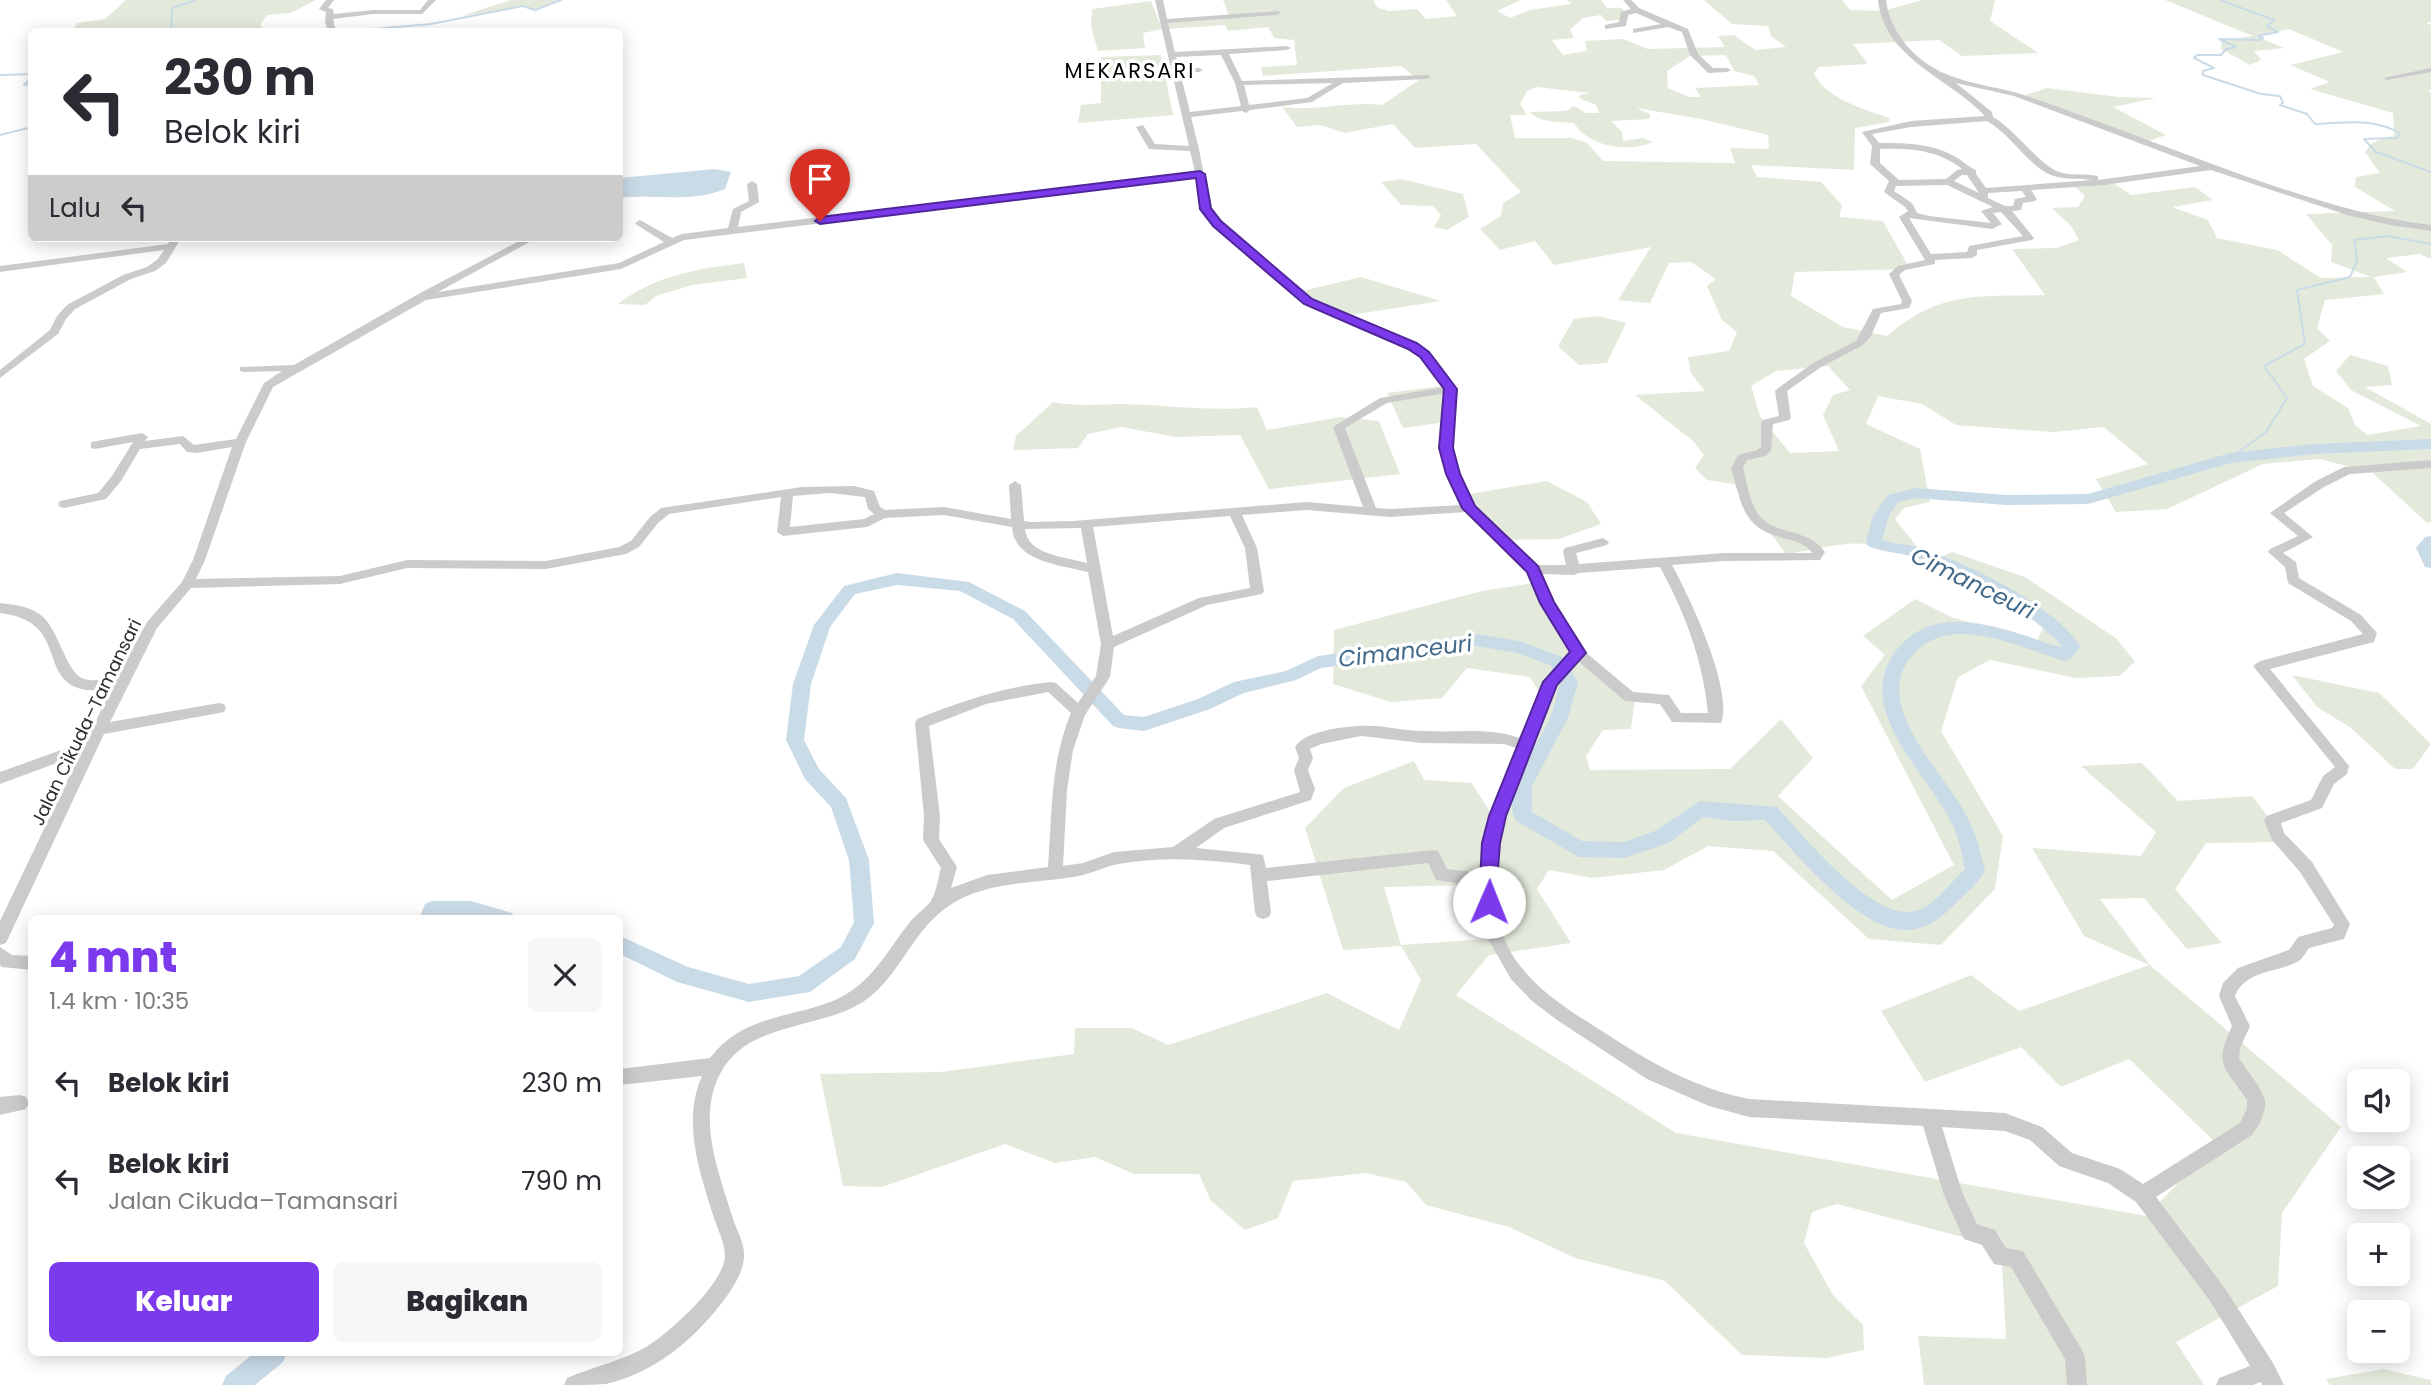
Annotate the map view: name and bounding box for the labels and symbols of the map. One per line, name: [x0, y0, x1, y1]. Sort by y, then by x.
district label: MEKARSARI: [1065, 56, 1195, 85]
pin: [790, 149, 850, 221]
water label: Cimanceuri: [1906, 539, 2041, 627]
street label: Jalan Cikuda–Tamansari: [25, 614, 147, 830]
water label: Cimanceuri: [1336, 627, 1474, 675]
position arrow: [1452, 865, 1526, 939]

